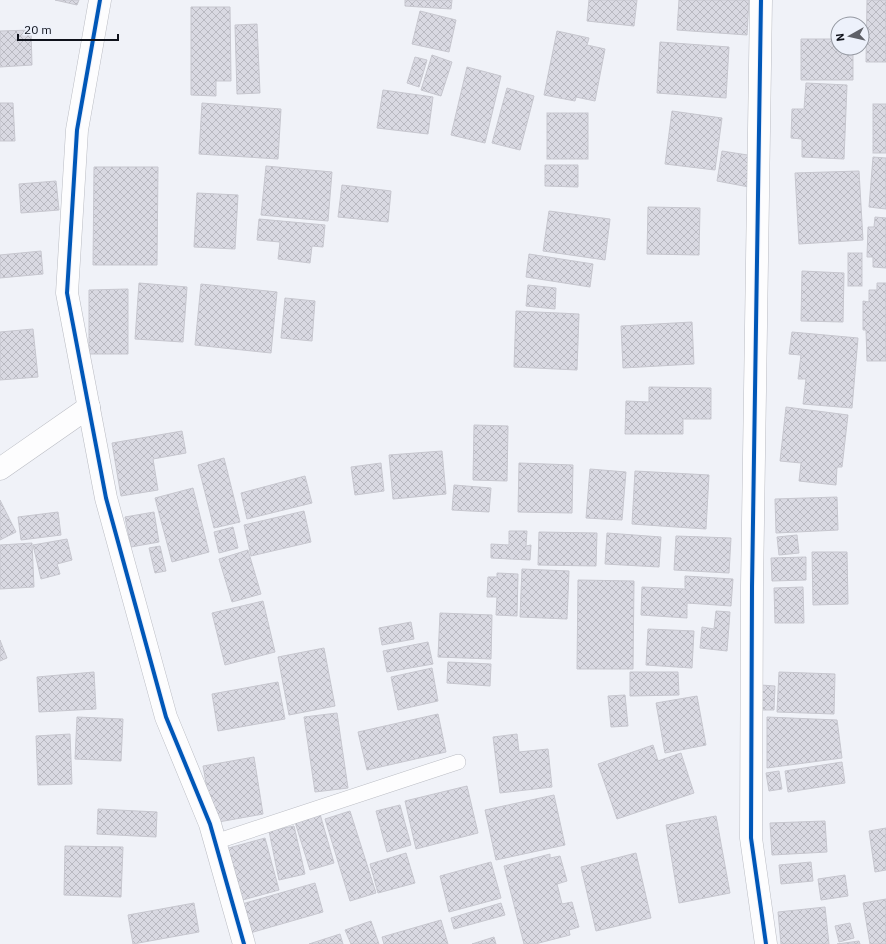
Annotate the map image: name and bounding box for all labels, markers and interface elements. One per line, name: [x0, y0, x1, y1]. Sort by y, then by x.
scale bar: [18, 16, 118, 42]
north arrow: [830, 16, 870, 56]
text: 20 m: [24, 22, 52, 37]
text: N: [833, 32, 848, 42]

